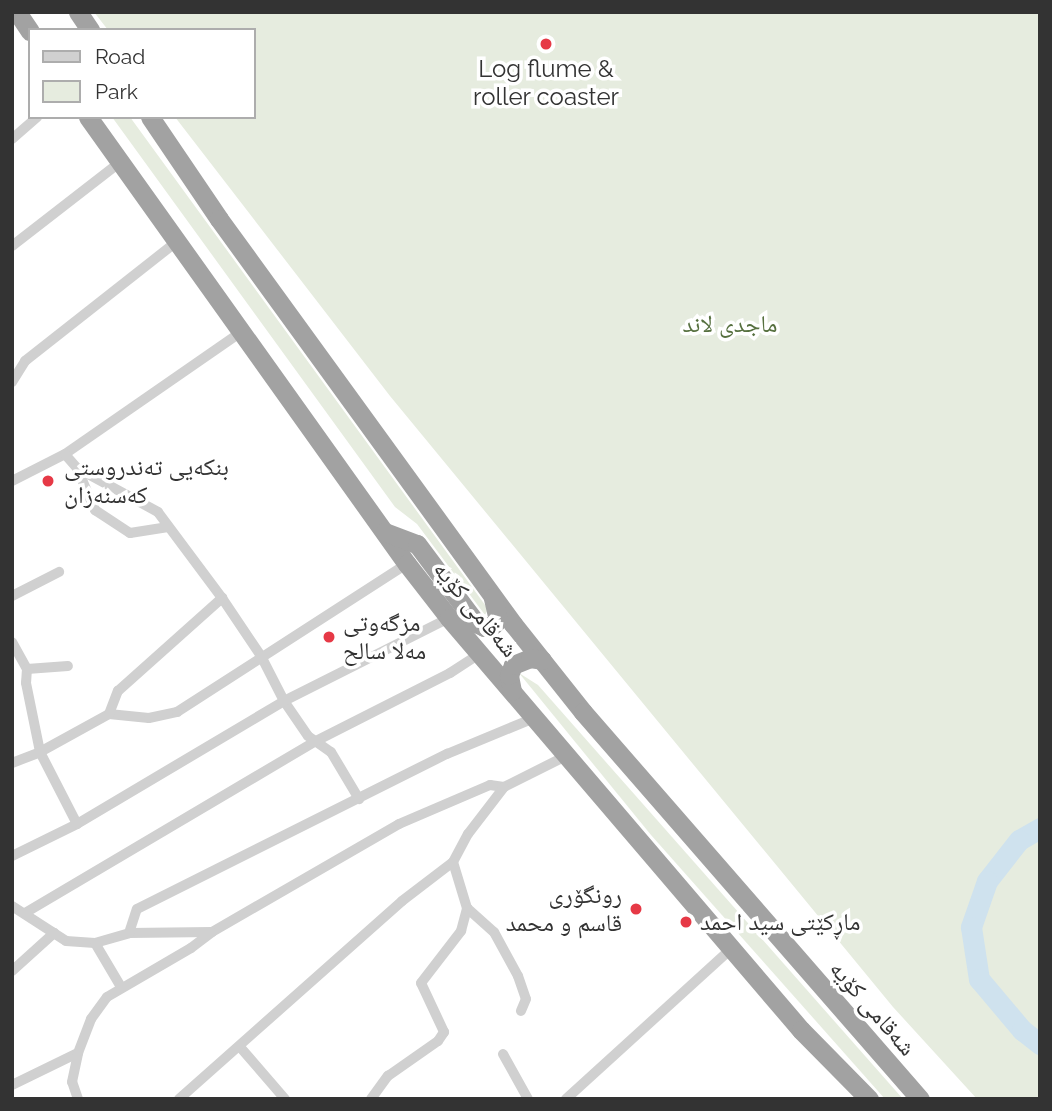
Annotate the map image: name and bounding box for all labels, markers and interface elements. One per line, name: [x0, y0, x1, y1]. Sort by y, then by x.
legend: [28, 28, 256, 119]
marker: Log flume & roller coaster: [538, 36, 554, 52]
text: Road: [95, 44, 145, 69]
place label: Log flume & roller coaster: [473, 55, 619, 111]
text: Park: [95, 79, 138, 104]
park label: ماجدی لاند: [682, 310, 778, 338]
place label: بنکەیی تەندروستی کەسنەزان: [64, 453, 229, 509]
marker: بنکەیی تەندروستی کەسنەزان: [38, 471, 58, 491]
street label: شەقامی کۆیە: [427, 555, 525, 663]
place label: مزگەوتی مەلا سالح: [343, 609, 426, 665]
marker: مزگەوتی مەلا سالح: [321, 629, 337, 645]
place label: رونگۆری قاسم و محمد: [506, 881, 622, 937]
marker: رونگۆری قاسم و محمد: [628, 901, 644, 917]
place label: ماڕکێتی سید احمد: [700, 908, 860, 936]
marker: ماڕکێتی سید احمد: [678, 914, 694, 930]
street label: شەقامی کۆیە: [824, 955, 922, 1061]

